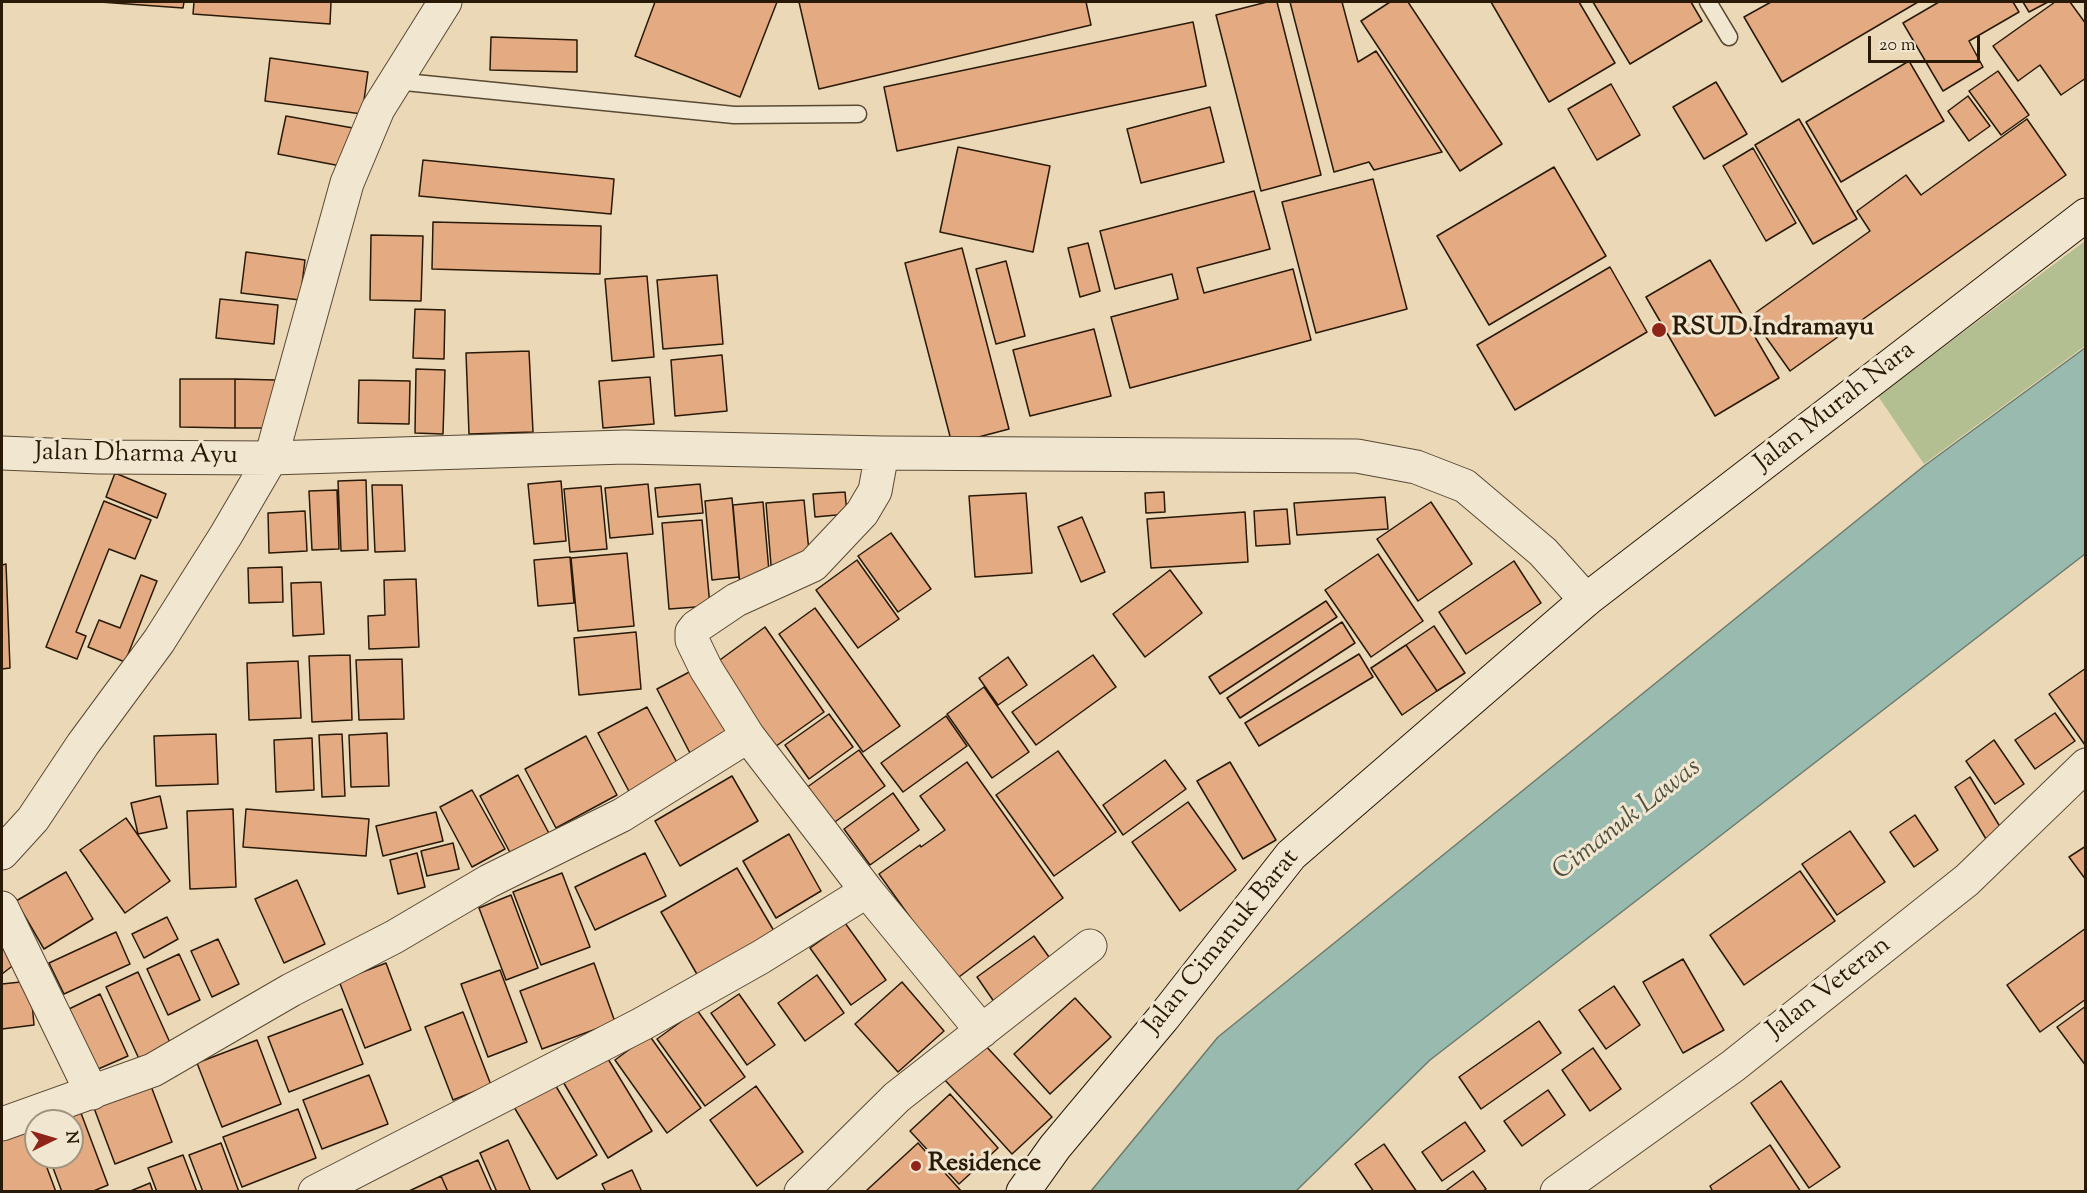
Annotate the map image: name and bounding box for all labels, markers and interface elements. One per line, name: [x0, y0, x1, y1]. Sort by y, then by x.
scale bar: [1871, 24, 1984, 62]
text: 20 m: [1879, 33, 1916, 59]
place label: RSUD Indramayu: [1672, 314, 1874, 346]
marker: RSUD Indramayu: [1650, 321, 1668, 339]
street label: Jalan Murah Nara: [1750, 336, 1922, 480]
street label: Jalan Dharma Ayu: [34, 439, 238, 473]
water label: Cimanuk Lawas: [1548, 753, 1708, 889]
street label: Jalan Cimanuk Barat: [1139, 844, 1307, 1042]
street label: Jalan Veteran: [1762, 931, 1898, 1047]
north arrow: [24, 1109, 84, 1169]
text: N: [58, 1130, 82, 1145]
place label: Residence: [928, 1150, 1041, 1182]
marker: Residence: [909, 1159, 923, 1173]

